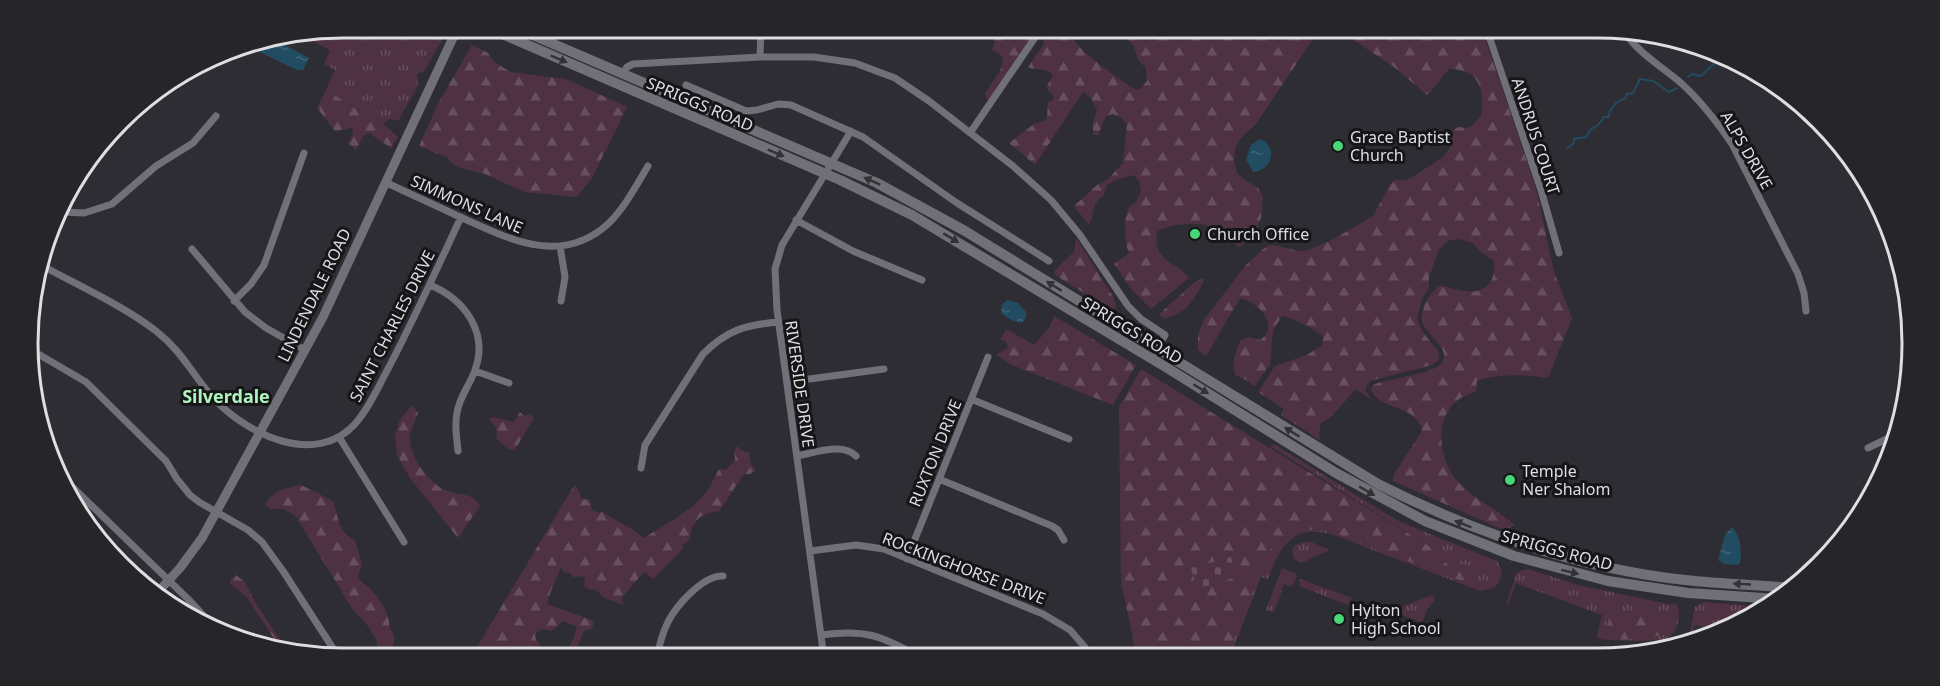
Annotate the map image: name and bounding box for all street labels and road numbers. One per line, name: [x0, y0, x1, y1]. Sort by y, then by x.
street label: SPRIGGS ROAD: [643, 72, 757, 136]
street label: ANDRUS COURT: [1507, 75, 1565, 197]
street label: ALPS DRIVE: [1716, 107, 1778, 193]
street label: SIMMONS LANE: [407, 169, 527, 239]
street label: LINDENDALE ROAD: [272, 225, 356, 365]
street label: SAINT CHARLES DRIVE: [344, 246, 440, 406]
street label: SPRIGGS ROAD: [1077, 291, 1187, 369]
street label: RIVERSIDE DRIVE: [780, 319, 820, 449]
street label: RUXTON DRIVE: [903, 396, 967, 510]
street label: SPRIGGS ROAD: [1499, 525, 1615, 575]
street label: ROCKINGHORSE DRIVE: [879, 527, 1049, 609]

